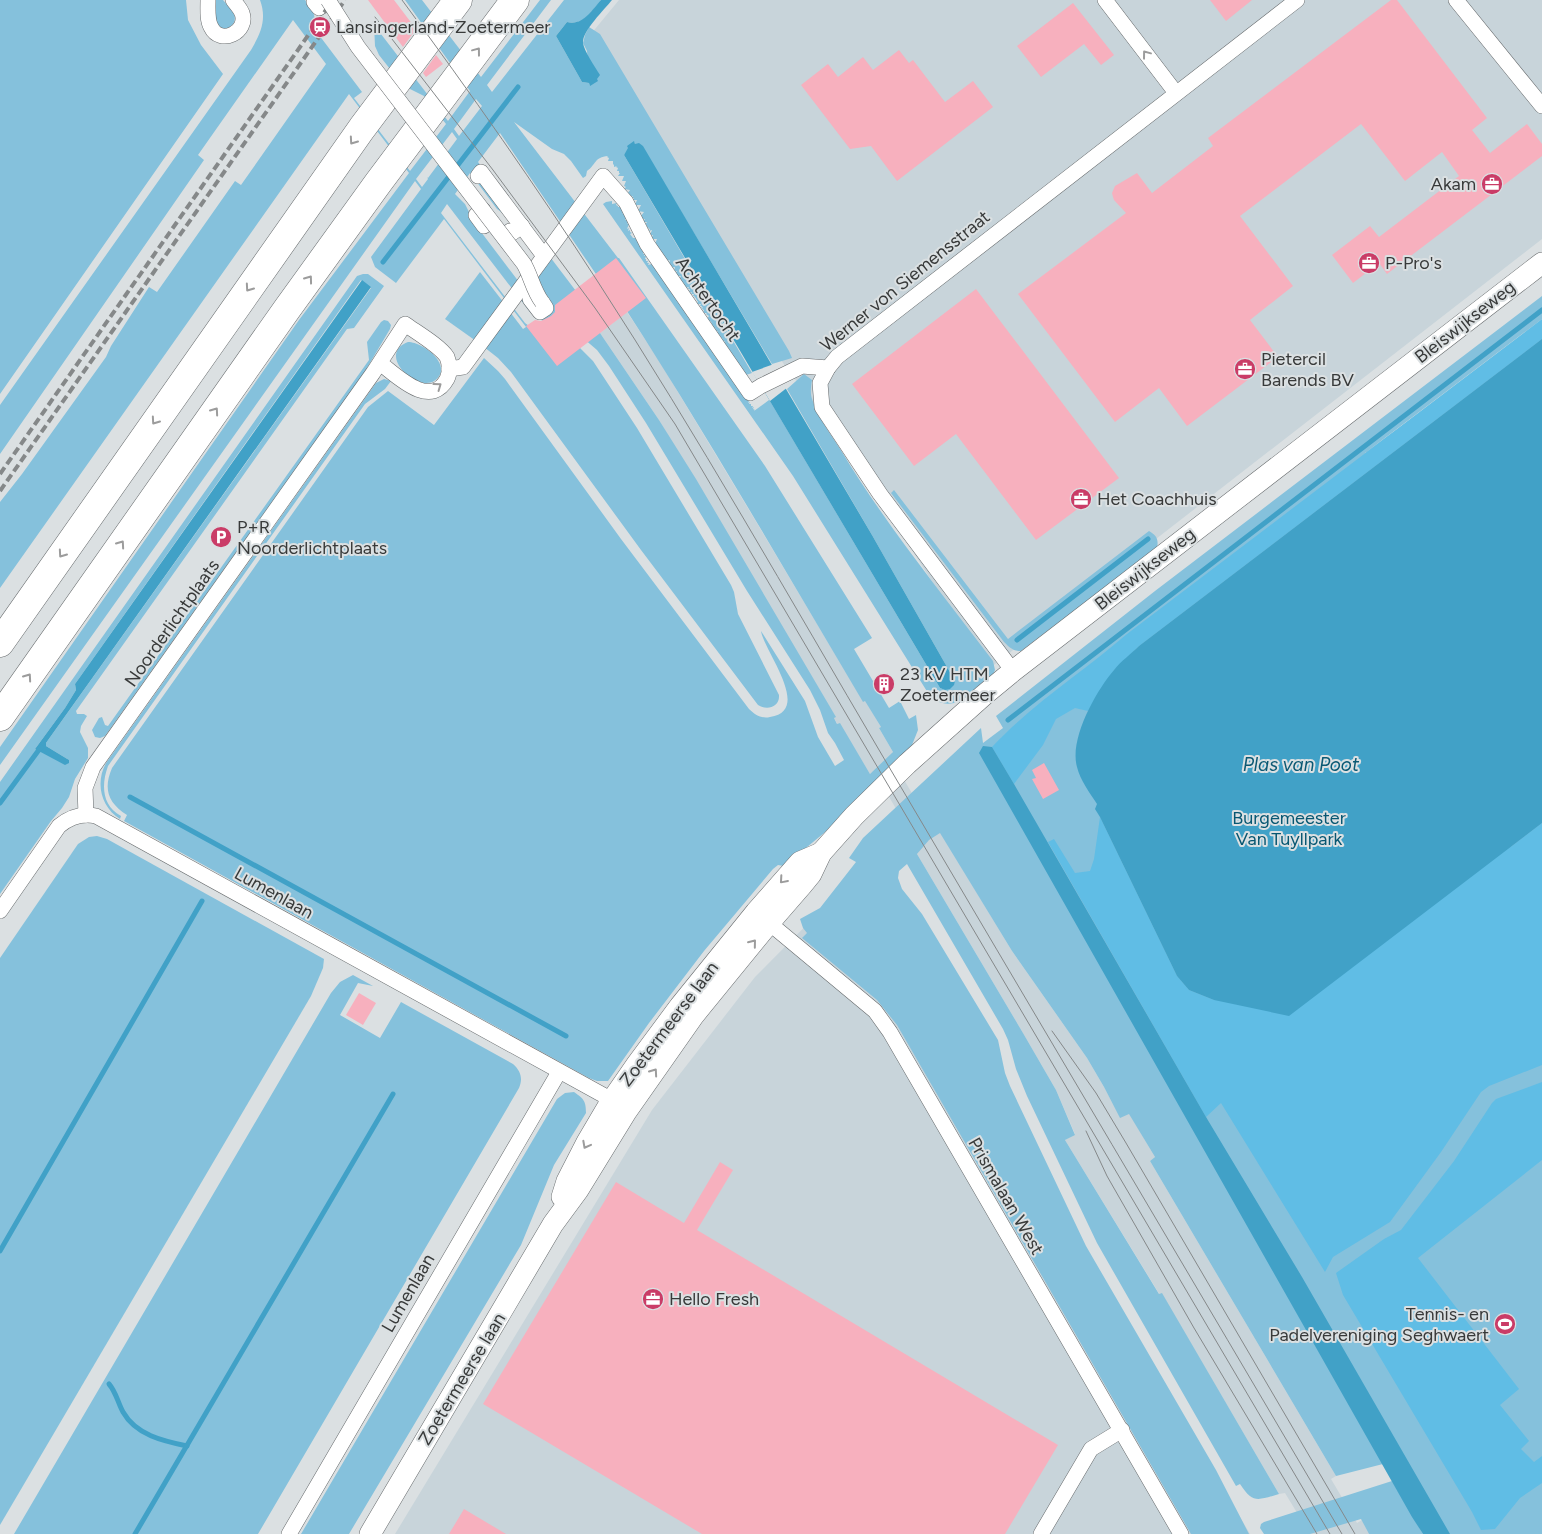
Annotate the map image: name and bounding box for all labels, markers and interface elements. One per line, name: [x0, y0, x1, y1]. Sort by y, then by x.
station icon: Lansingerland-Zoetermeer: [308, 15, 332, 39]
place label: Lansingerland-Zoetermeer: [336, 16, 550, 38]
one-way arrow: [471, 48, 479, 57]
one-way arrow: [1144, 51, 1152, 60]
one-way arrow: [350, 135, 358, 144]
office icon: Akam: [1480, 172, 1504, 196]
place label: Akam: [1431, 173, 1476, 195]
street label: Werner von Siemensstraat: [816, 206, 994, 356]
office icon: P-Pro's: [1357, 251, 1381, 275]
street label: Achtertocht: [671, 252, 745, 346]
place label: P-Pro's: [1385, 252, 1442, 274]
one-way arrow: [303, 275, 312, 284]
street label: Bleiswijkseweg: [1410, 276, 1520, 368]
one-way arrow: [246, 282, 255, 292]
place label: Pietercil Barends BV: [1261, 348, 1355, 391]
office icon: Pietercil Barends BV: [1233, 357, 1257, 381]
one-way arrow: [432, 383, 442, 392]
one-way arrow: [209, 407, 218, 417]
one-way arrow: [153, 415, 161, 424]
office icon: Het Coachhuis: [1069, 487, 1093, 511]
place label: Het Coachhuis: [1097, 488, 1217, 510]
place label: P+R Noorderlichtplaats: [237, 516, 387, 559]
street label: Bleiswijkseweg: [1090, 523, 1200, 615]
parking icon: P+R Noorderlichtplaats: [209, 525, 233, 549]
one-way arrow: [115, 540, 124, 550]
one-way arrow: [59, 549, 68, 558]
street label: Noorderlichtplaats: [120, 555, 224, 691]
place label: 23 kV HTM Zoetermeer: [900, 663, 996, 706]
building icon: 23 kV HTM Zoetermeer: [872, 672, 896, 696]
one-way arrow: [22, 673, 31, 683]
water label: Plas van Poot: [1243, 753, 1360, 776]
park label: Burgemeester Van Tuyllpark: [1232, 807, 1346, 850]
street label: Lumenlaan: [231, 862, 317, 924]
one-way arrow: [779, 875, 788, 884]
one-way arrow: [747, 940, 755, 949]
street label: Zoetermeerse laan: [615, 957, 723, 1091]
one-way arrow: [648, 1068, 657, 1078]
street label: Prismalaan West: [964, 1133, 1049, 1259]
one-way arrow: [582, 1139, 592, 1148]
street label: Lumenlaan: [377, 1250, 439, 1336]
office icon: Hello Fresh: [641, 1287, 665, 1311]
place label: Hello Fresh: [669, 1288, 759, 1310]
place label: Tennis- en Padelvereniging Seghwaert: [1269, 1303, 1489, 1346]
street label: Zoetermeerse laan: [414, 1309, 510, 1449]
sports icon: Tennis- en Padelvereniging Seghwaert: [1493, 1312, 1517, 1336]

